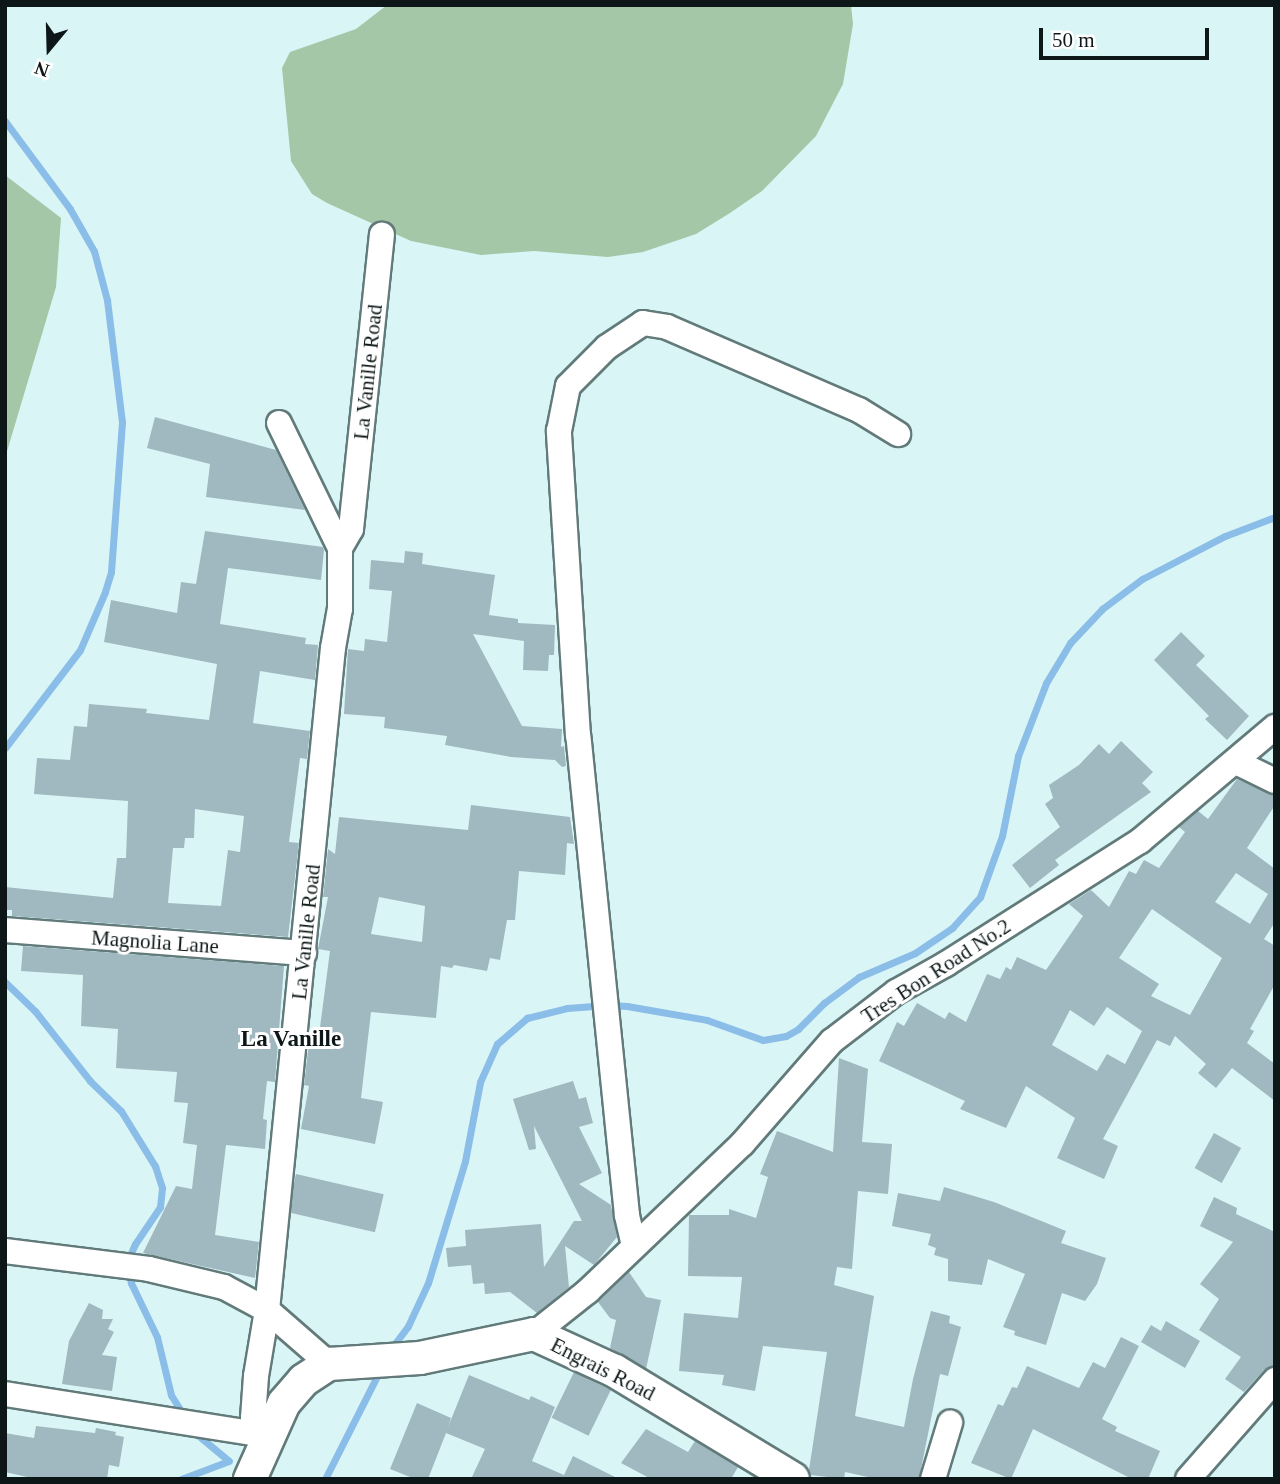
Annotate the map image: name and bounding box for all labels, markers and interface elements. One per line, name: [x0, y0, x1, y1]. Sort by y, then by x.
north arrow: [14, 14, 84, 84]
scale bar: [1042, 14, 1212, 58]
text: 50 m: [1052, 28, 1095, 52]
text: N: [32, 57, 52, 81]
street label: La Vanille Road: [348, 303, 388, 441]
street label: La Vanille Road: [286, 863, 326, 1001]
street label: Tres Bon Road No.2: [857, 913, 1015, 1029]
street label: Magnolia Lane: [90, 925, 220, 959]
district label: La Vanille: [241, 1025, 341, 1053]
street label: Engrais Road: [547, 1332, 659, 1406]

